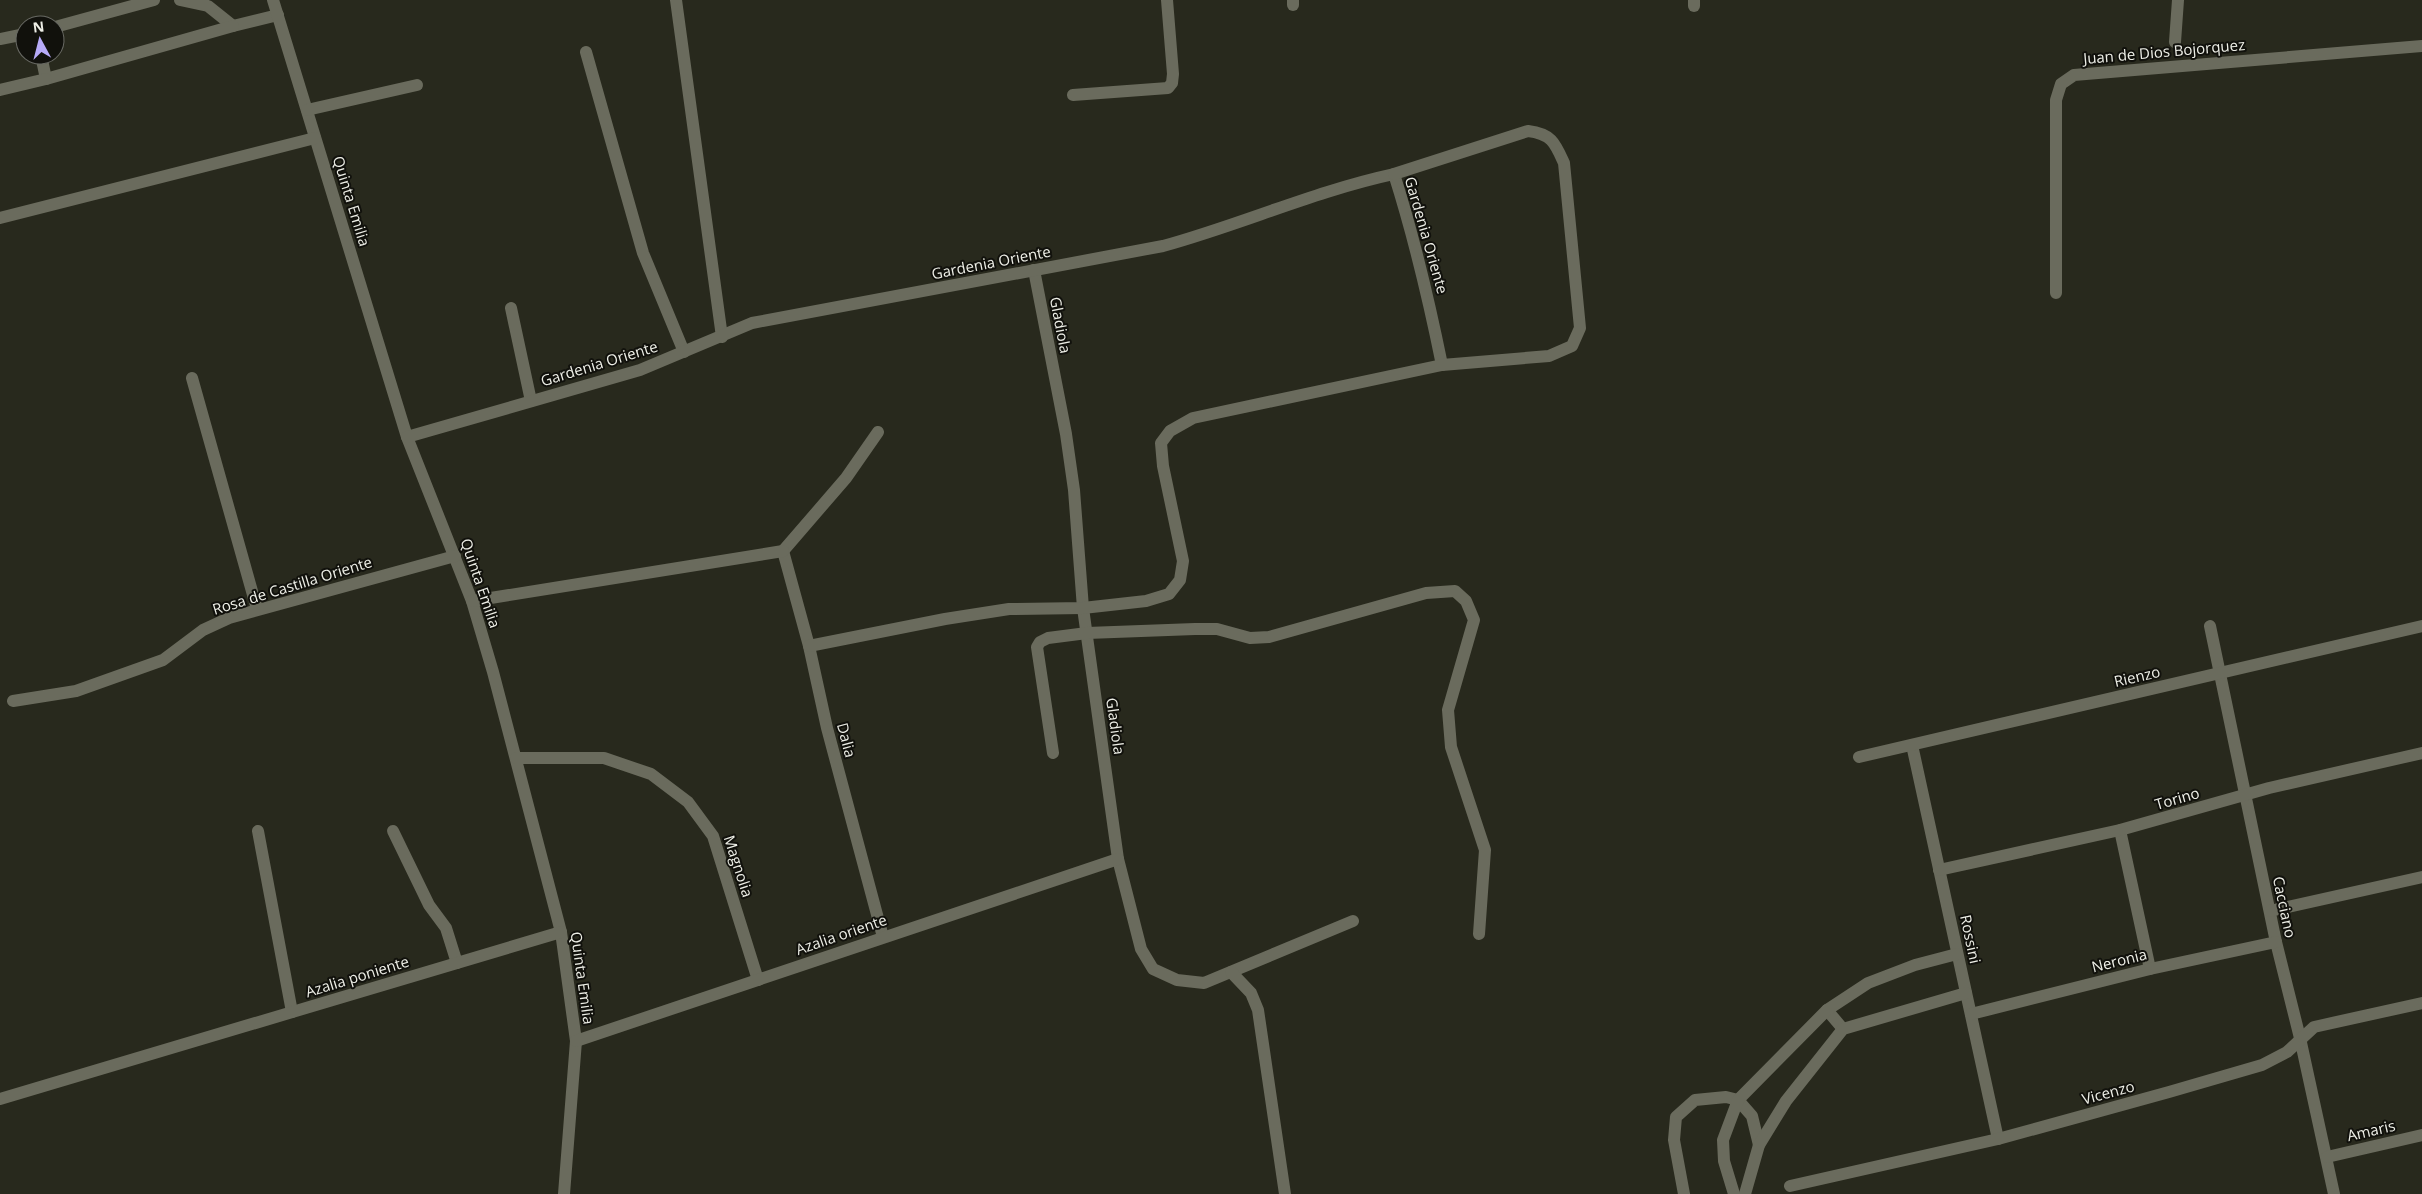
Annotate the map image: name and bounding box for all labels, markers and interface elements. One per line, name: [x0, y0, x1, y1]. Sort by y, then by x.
north arrow: [15, 15, 65, 65]
text: N: [32, 16, 45, 37]
street label: Juan de Dios Bojorquez: [2080, 34, 2246, 68]
street label: Quinta Emilia: [329, 153, 375, 249]
street label: Gardenia Oriente: [1401, 174, 1453, 296]
street label: Gardenia Oriente: [930, 241, 1052, 283]
street label: Gladiola: [1046, 295, 1076, 355]
street label: Gardenia Oriente: [538, 336, 660, 390]
street label: Quinta Emilia: [456, 536, 506, 630]
street label: Rosa de Castilla Oriente: [210, 551, 374, 619]
street label: Rienzo: [2112, 661, 2162, 691]
street label: Gladiola: [1102, 696, 1130, 756]
street label: Dalia: [833, 720, 861, 760]
street label: Torino: [2152, 782, 2202, 814]
street label: Magnolia: [720, 832, 758, 900]
street label: Cacciano: [2269, 874, 2301, 940]
street label: Azalia oriente: [793, 909, 889, 959]
street label: Rossini: [1956, 913, 1986, 965]
street label: Quinta Emilia: [567, 930, 599, 1026]
street label: Neronia: [2089, 943, 2149, 977]
street label: Azalia poniente: [303, 951, 411, 1001]
street label: Vicenzo: [2080, 1075, 2136, 1109]
street label: Amaris: [2345, 1115, 2397, 1145]

